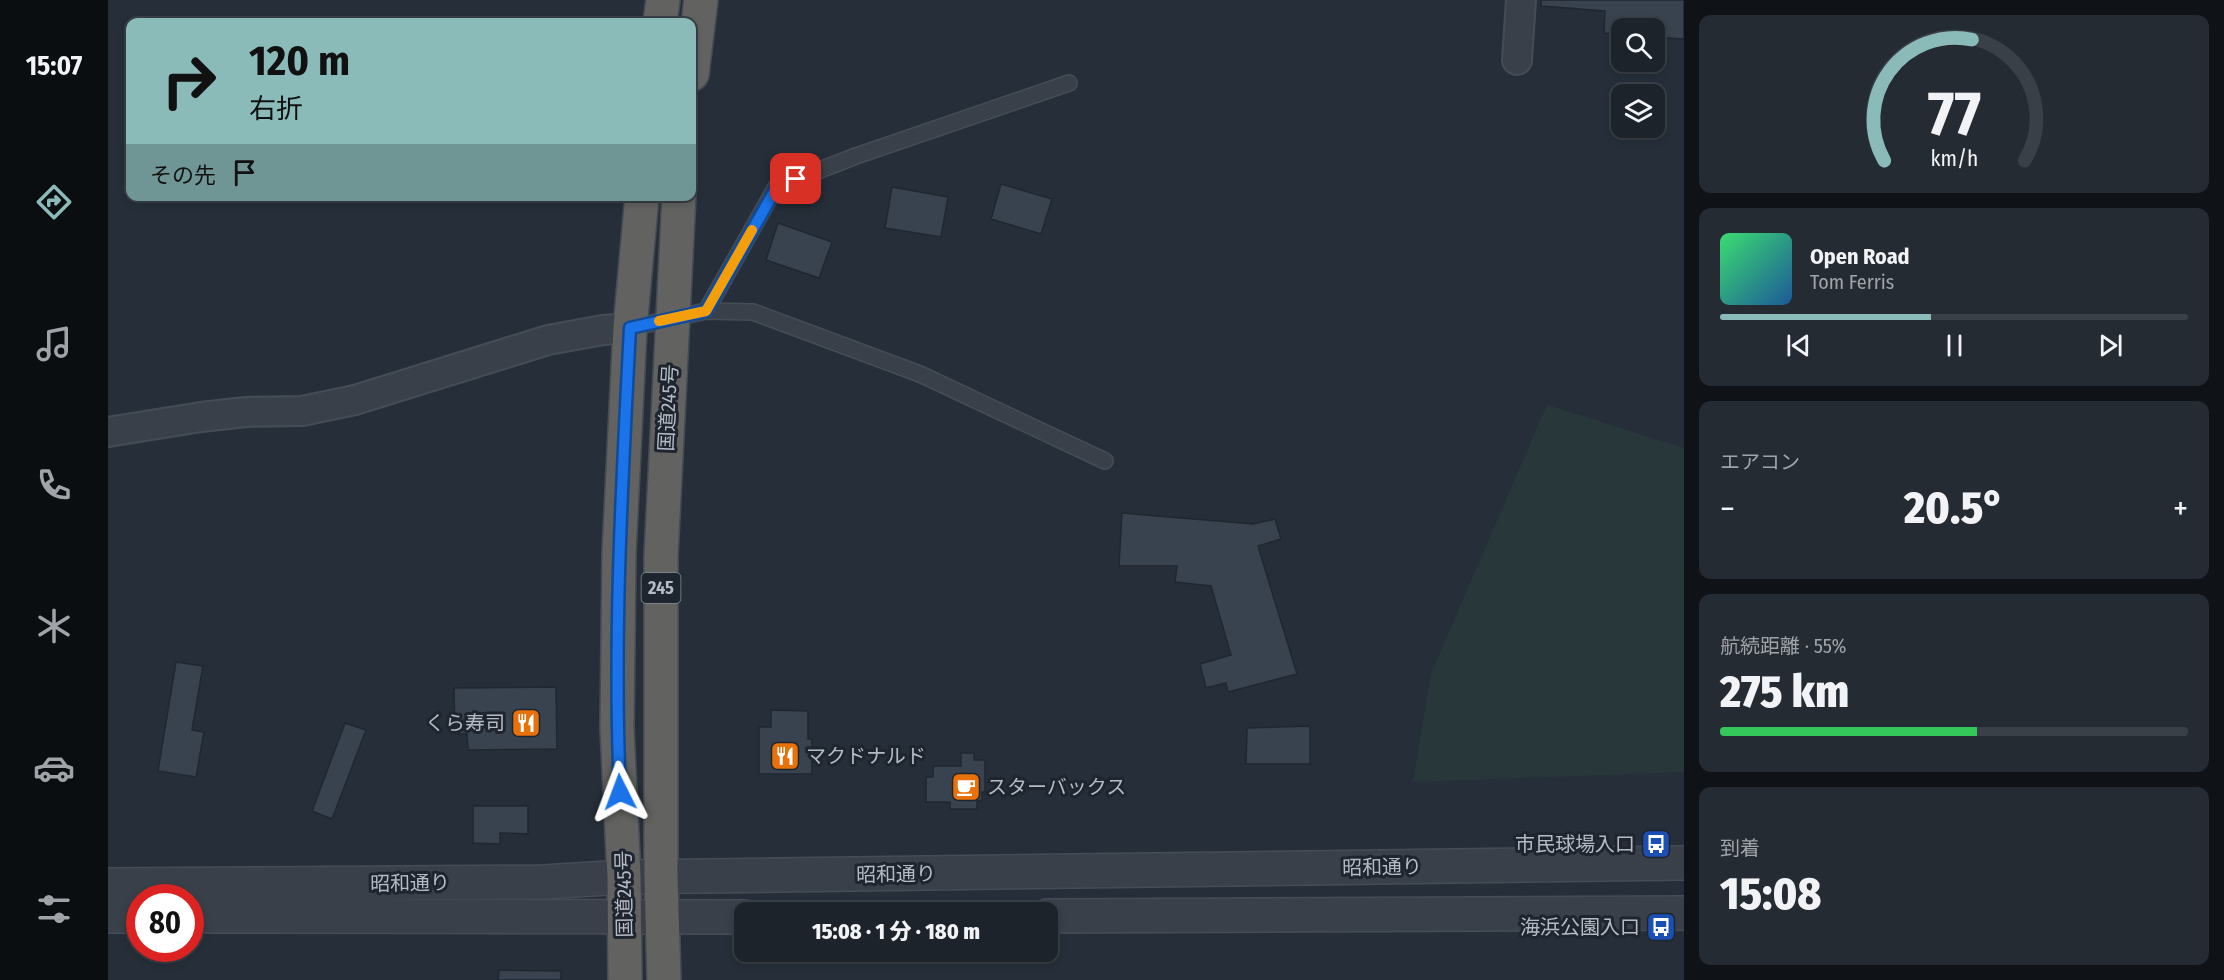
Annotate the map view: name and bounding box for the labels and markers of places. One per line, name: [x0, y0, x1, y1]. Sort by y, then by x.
pin: [770, 153, 821, 204]
restaurant icon: くら寿司: [510, 707, 542, 739]
place label: くら寿司: [425, 711, 505, 735]
restaurant icon: マクドナルド: [769, 740, 801, 772]
place label: マクドナルド: [806, 744, 926, 768]
cafe icon: スターバックス: [950, 771, 982, 803]
place label: スターバックス: [987, 775, 1126, 799]
bus stop icon: 市民球場入口: [1640, 828, 1672, 860]
place label: 市民球場入口: [1515, 832, 1635, 856]
bus stop icon: 海浜公園入口: [1645, 911, 1677, 943]
place label: 海浜公園入口: [1520, 915, 1640, 939]

